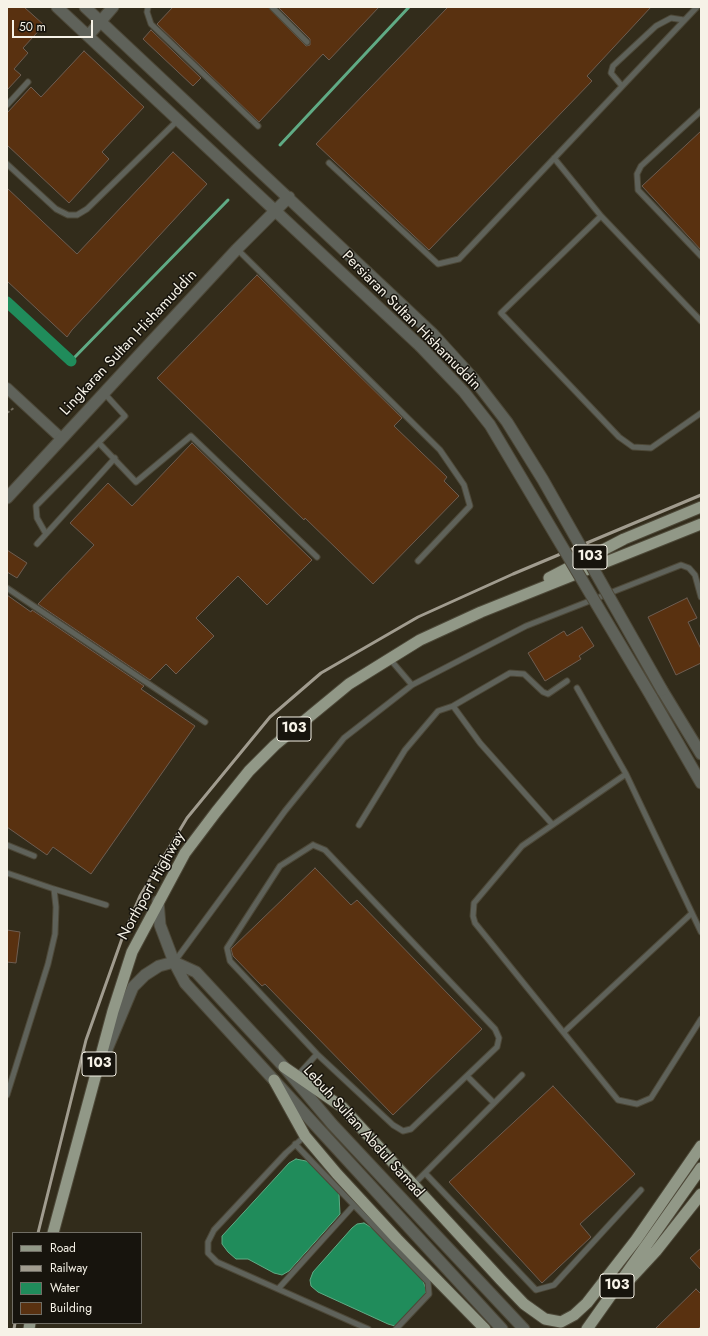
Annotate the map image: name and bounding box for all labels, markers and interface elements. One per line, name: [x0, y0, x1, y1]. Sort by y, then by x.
scale bar: [14, 12, 95, 38]
text: 50 m: [19, 18, 46, 36]
street label: Persiaran Sultan Hishamuddin: [338, 248, 484, 394]
street label: Lingkaran Sultan Hishamuddin: [57, 266, 201, 420]
road number: 103: [573, 545, 607, 569]
road number: 103: [277, 717, 311, 741]
street label: Northport Highway: [115, 829, 189, 943]
road number: 103: [82, 1052, 116, 1076]
street label: Lebuh Sultan Abdul Samad: [299, 1062, 427, 1202]
legend: [12, 1232, 142, 1324]
text: Road: [50, 1239, 76, 1257]
text: Railway: [50, 1259, 88, 1277]
road number: 103: [600, 1274, 634, 1298]
text: Water: [50, 1279, 80, 1297]
text: Building: [50, 1299, 92, 1317]

